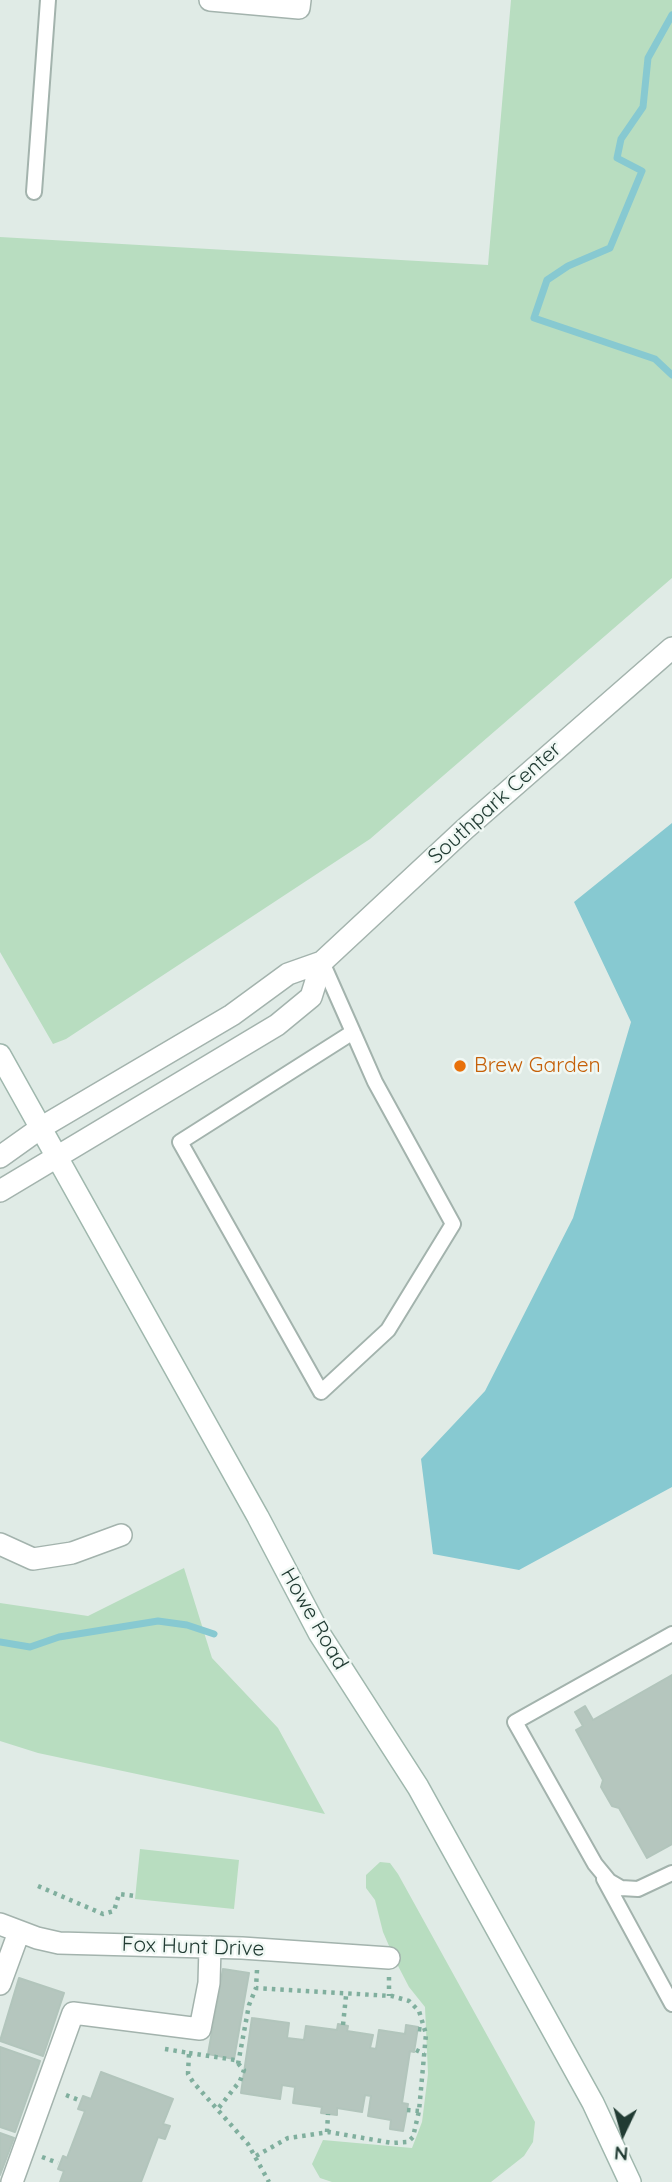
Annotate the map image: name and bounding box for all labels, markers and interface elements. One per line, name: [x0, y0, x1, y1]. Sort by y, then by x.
street label: Southpark Center: [423, 737, 567, 869]
place label: Brew Garden: [474, 1053, 601, 1079]
marker: Brew Garden: [452, 1058, 468, 1074]
street label: Howe Road: [275, 1564, 353, 1674]
street label: Fox Hunt Drive: [121, 1932, 265, 1962]
north arrow: [588, 2098, 658, 2168]
text: N: [613, 2141, 629, 2166]

